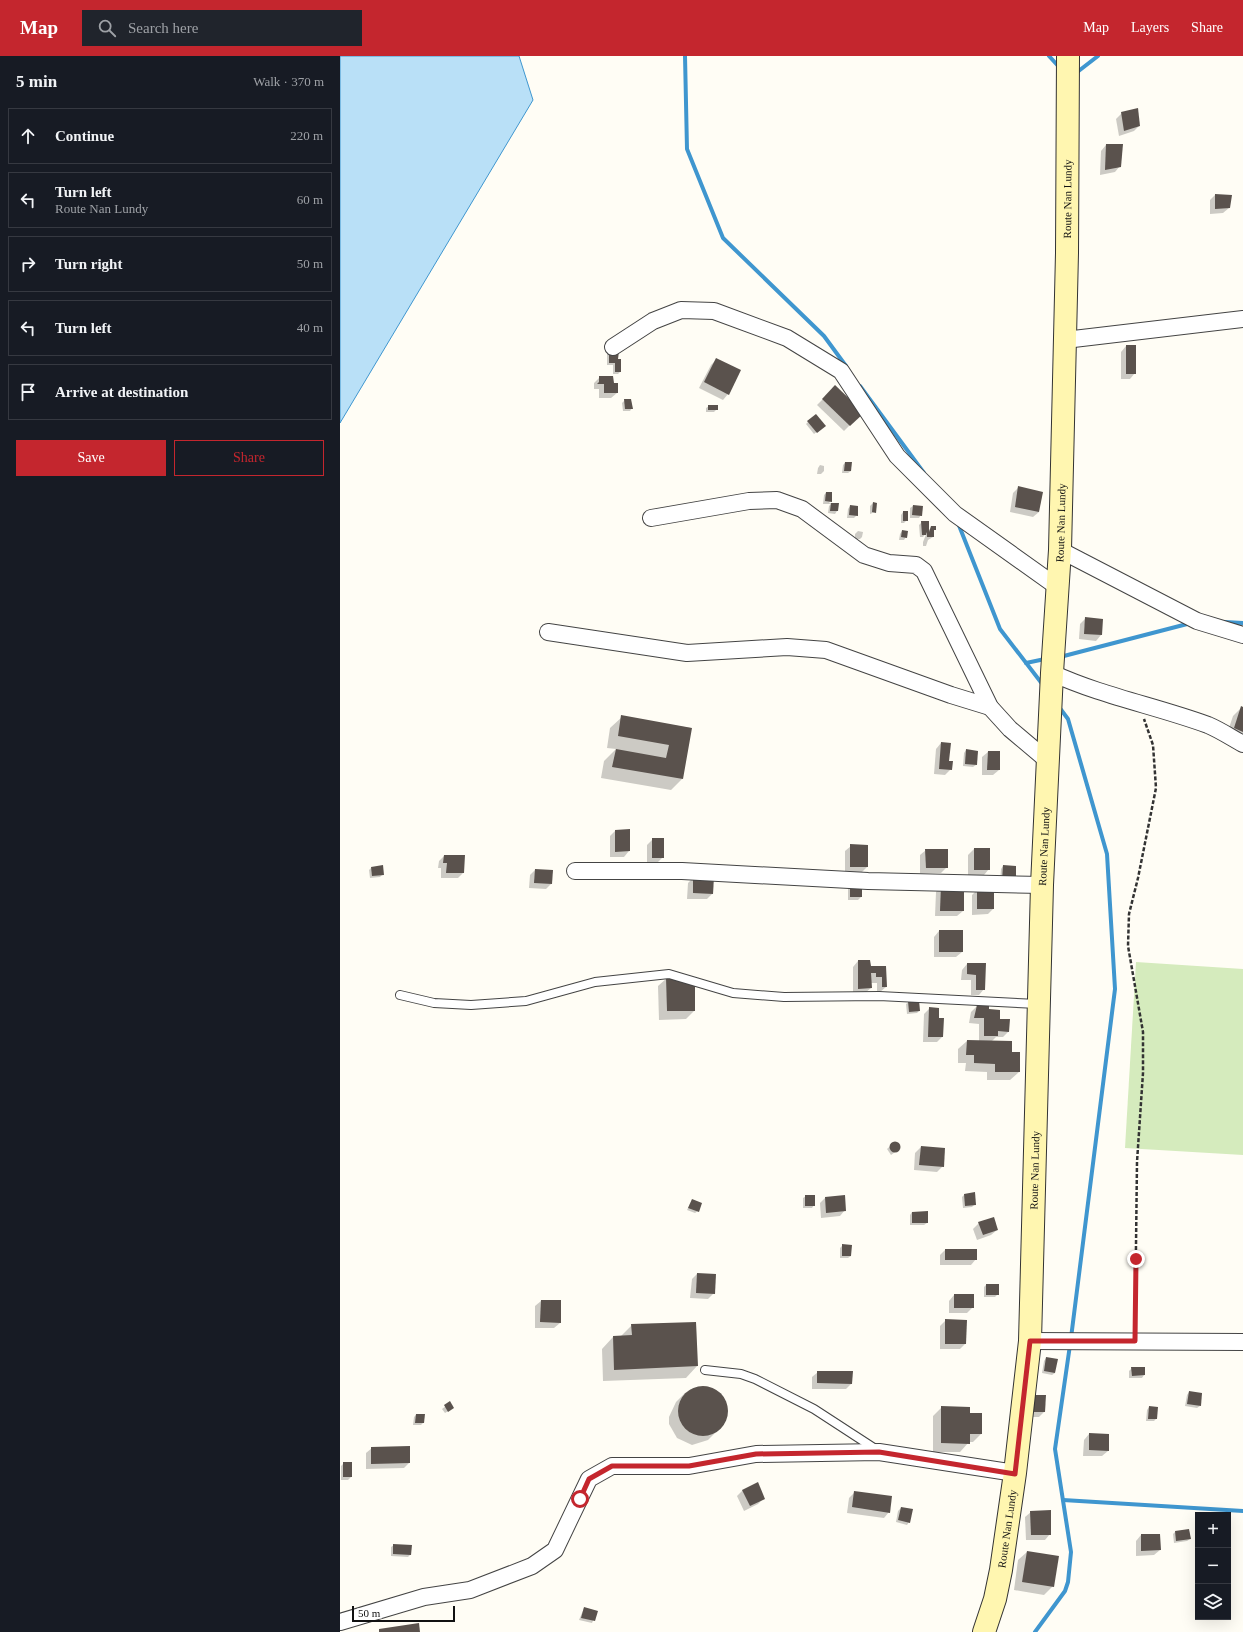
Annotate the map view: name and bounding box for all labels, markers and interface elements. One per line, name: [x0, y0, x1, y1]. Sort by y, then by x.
search box: [82, 10, 362, 46]
text: Map: [20, 17, 58, 38]
icon: search: [96, 17, 118, 39]
text: Search here: [128, 20, 198, 36]
text: Map: [1083, 20, 1109, 35]
text: Layers: [1131, 20, 1169, 35]
text: Share: [1191, 20, 1223, 35]
text: 5 min: [16, 72, 57, 91]
text: Walk · 370 m: [253, 74, 324, 89]
icon: ahead: [17, 125, 39, 147]
text: Continue: [55, 128, 114, 144]
text: 220 m: [290, 128, 323, 143]
street label: Route Nan Lundy: [1061, 159, 1073, 238]
text: Turn left: [55, 184, 112, 200]
icon: left: [17, 189, 39, 211]
text: 60 m: [297, 192, 323, 207]
text: Route Nan Lundy: [55, 201, 148, 216]
icon: right: [17, 253, 39, 275]
text: Turn right: [55, 256, 122, 272]
text: 50 m: [297, 256, 323, 271]
icon: left: [17, 317, 39, 339]
text: Turn left: [55, 320, 112, 336]
text: 40 m: [297, 320, 323, 335]
icon: arrive: [17, 381, 39, 403]
text: Arrive at destination: [55, 384, 188, 400]
button: Save: [16, 440, 166, 476]
button: Share: [174, 440, 324, 476]
street label: Route Nan Lundy: [1053, 483, 1068, 563]
street label: Route Nan Lundy: [1036, 806, 1052, 886]
street label: Route Nan Lundy: [1027, 1130, 1042, 1210]
route end: [1127, 1250, 1145, 1268]
street label: Route Nan Lundy: [995, 1488, 1019, 1569]
route start: [571, 1490, 589, 1508]
map controls: [1195, 1512, 1231, 1620]
button: +: [1195, 1512, 1231, 1548]
button: −: [1195, 1548, 1231, 1584]
button: layers: [1195, 1584, 1231, 1620]
scale bar: [352, 1604, 455, 1623]
text: 50 m: [358, 1607, 380, 1619]

